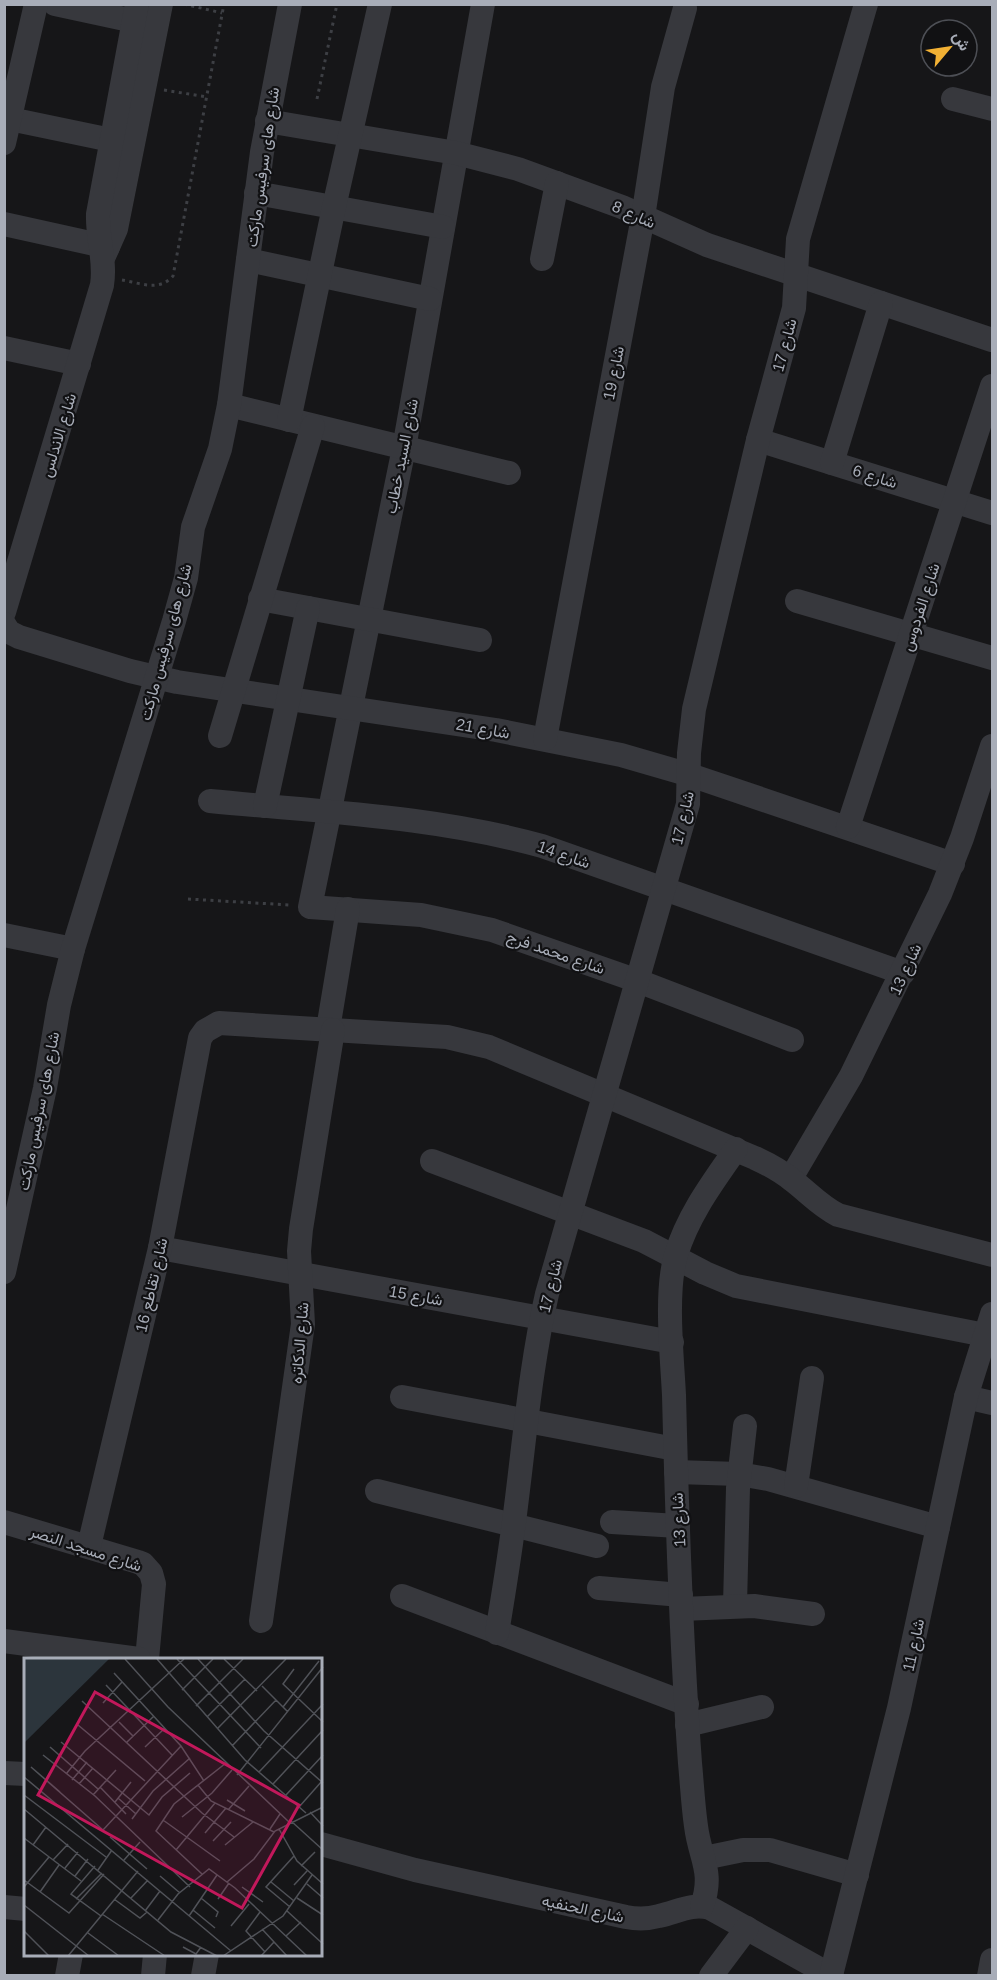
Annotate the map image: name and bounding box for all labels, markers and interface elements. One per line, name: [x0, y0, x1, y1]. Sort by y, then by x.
north arrow: [919, 18, 979, 78]
text: ش: [949, 28, 974, 54]
street label: شارع هاى سرفيس ماركت: [243, 86, 285, 249]
street label: شارع 8: [608, 197, 658, 234]
street label: شارع 17: [769, 317, 803, 374]
street label: شارع 19: [600, 345, 630, 402]
street label: شارع الاندلس: [38, 391, 82, 480]
street label: شارع السيد خطاب: [382, 397, 424, 516]
street label: شارع 6: [850, 462, 899, 494]
street label: شارع الفردوس: [898, 561, 946, 654]
street label: شارع هاى سرفيس ماركت: [136, 562, 197, 723]
street label: شارع 21: [454, 715, 511, 745]
street label: شارع 17: [668, 790, 700, 847]
street label: شارع 14: [534, 838, 592, 874]
street label: شارع محمد فرج: [504, 928, 607, 980]
street label: شارع 13: [886, 941, 927, 999]
street label: شارع هاى سرفيس ماركت: [15, 1030, 65, 1193]
street label: شارع تقاطع 16: [132, 1236, 174, 1335]
street label: شارع 17: [536, 1258, 568, 1315]
street label: شارع 15: [387, 1282, 444, 1312]
street label: شارع الدكاتره: [287, 1302, 315, 1385]
street label: شارع 13: [669, 1492, 691, 1548]
street label: شارع مسجد النصر: [26, 1522, 144, 1577]
street label: شارع 11: [900, 1617, 930, 1674]
inset map: [24, 1658, 322, 1956]
street label: شارع الحنفيه: [540, 1892, 625, 1928]

